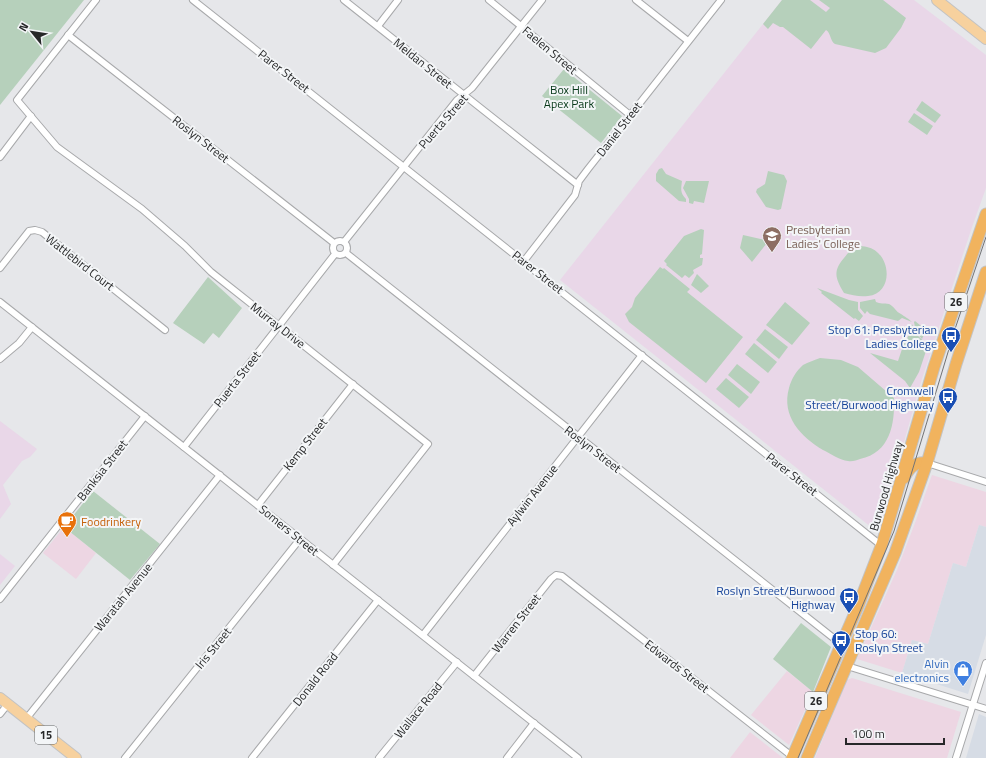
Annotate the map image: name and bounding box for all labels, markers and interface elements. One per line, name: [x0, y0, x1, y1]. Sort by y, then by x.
north arrow: [12, 12, 52, 52]
text: N: [15, 20, 32, 34]
street label: Faelen Street: [518, 21, 582, 79]
street label: Meldan Street: [389, 33, 457, 93]
street label: Parer Street: [254, 45, 314, 98]
park label: Box Hill Apex Park: [544, 80, 595, 113]
street label: Puerta Street: [414, 89, 473, 153]
street label: Daniel Street: [591, 97, 647, 161]
street label: Roslyn Street: [168, 111, 234, 168]
place label: Presbyterian Ladies' College: [786, 220, 860, 253]
school or university icon: Presbyterian Ladies' College: [761, 225, 783, 253]
street label: Wattlebird Court: [41, 229, 119, 296]
street label: Parer Street: [508, 246, 568, 299]
road number: 26: [945, 293, 967, 311]
street label: Murray Drive: [246, 297, 310, 353]
place label: Stop 61: Presbyterian Ladies College: [828, 320, 937, 353]
bus stop icon: Stop 61: Presbyterian Ladies College: [940, 325, 962, 353]
street label: Puerta Street: [209, 346, 266, 411]
place label: Cromwell Street/Burwood Highway: [805, 381, 934, 414]
bus stop icon: Cromwell Street/Burwood Highway: [937, 386, 959, 414]
street label: Kemp Street: [278, 413, 332, 475]
street label: Roslyn Street: [560, 421, 626, 478]
street label: Banksia Street: [72, 435, 133, 505]
street label: Burwood Highway: [864, 439, 908, 533]
street label: Parer Street: [762, 448, 822, 501]
street label: Aylwin Avenue: [502, 460, 562, 530]
street label: Somers Street: [255, 500, 324, 561]
cafe icon: Foodrinkery: [56, 510, 78, 538]
place label: Foodrinkery: [81, 512, 141, 531]
street label: Waratah Avenue: [89, 559, 157, 635]
place label: Roslyn Street/Burwood Highway: [716, 581, 835, 614]
bus stop icon: Roslyn Street/Burwood Highway: [838, 586, 860, 614]
street label: Warren Street: [487, 589, 546, 657]
street label: Iris Street: [190, 622, 236, 673]
place label: Stop 60: Roslyn Street: [855, 624, 924, 657]
bus stop icon: Stop 60: Roslyn Street: [830, 629, 852, 657]
street label: Edwards Street: [641, 635, 714, 698]
street label: Donald Road: [288, 648, 342, 710]
place label: Alvin electronics: [894, 654, 949, 687]
shop icon: Alvin electronics: [952, 659, 974, 687]
street label: Wallace Road: [389, 678, 447, 742]
road number: 26: [805, 692, 827, 710]
scale bar: [846, 720, 944, 746]
text: 100 m: [852, 724, 885, 743]
road number: 15: [35, 726, 57, 744]

